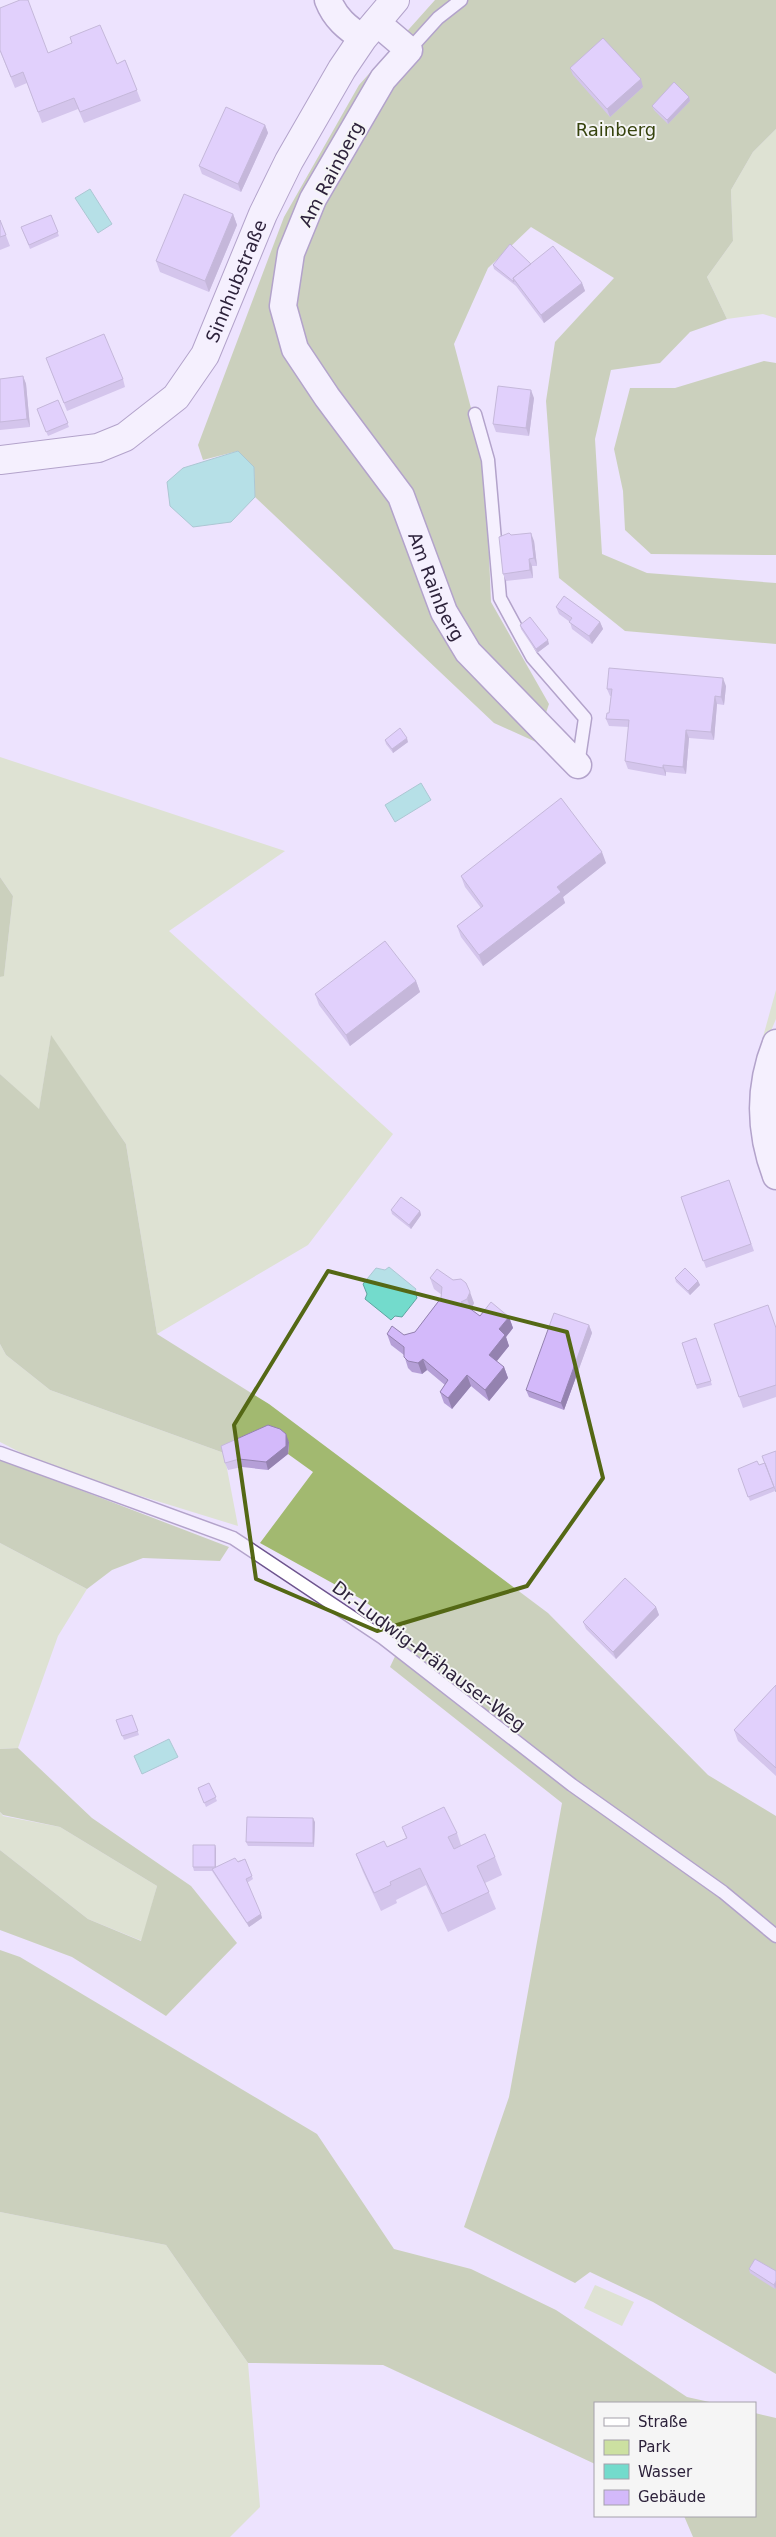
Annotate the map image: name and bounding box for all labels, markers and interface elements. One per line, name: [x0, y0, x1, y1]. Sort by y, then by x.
street label: Am Rainberg: [294, 118, 368, 230]
park label: Rainberg: [576, 119, 656, 140]
street label: Sinnhubstraße: [201, 216, 270, 345]
street label: Am Rainberg: [405, 529, 469, 644]
street label: Dr.-Ludwig-Prähauser-Weg: [328, 1576, 530, 1736]
legend: [594, 2402, 756, 2517]
text: Straße: [638, 2413, 687, 2431]
text: Park: [638, 2438, 671, 2456]
text: Wasser: [638, 2463, 693, 2481]
text: Gebäude: [638, 2488, 706, 2506]

